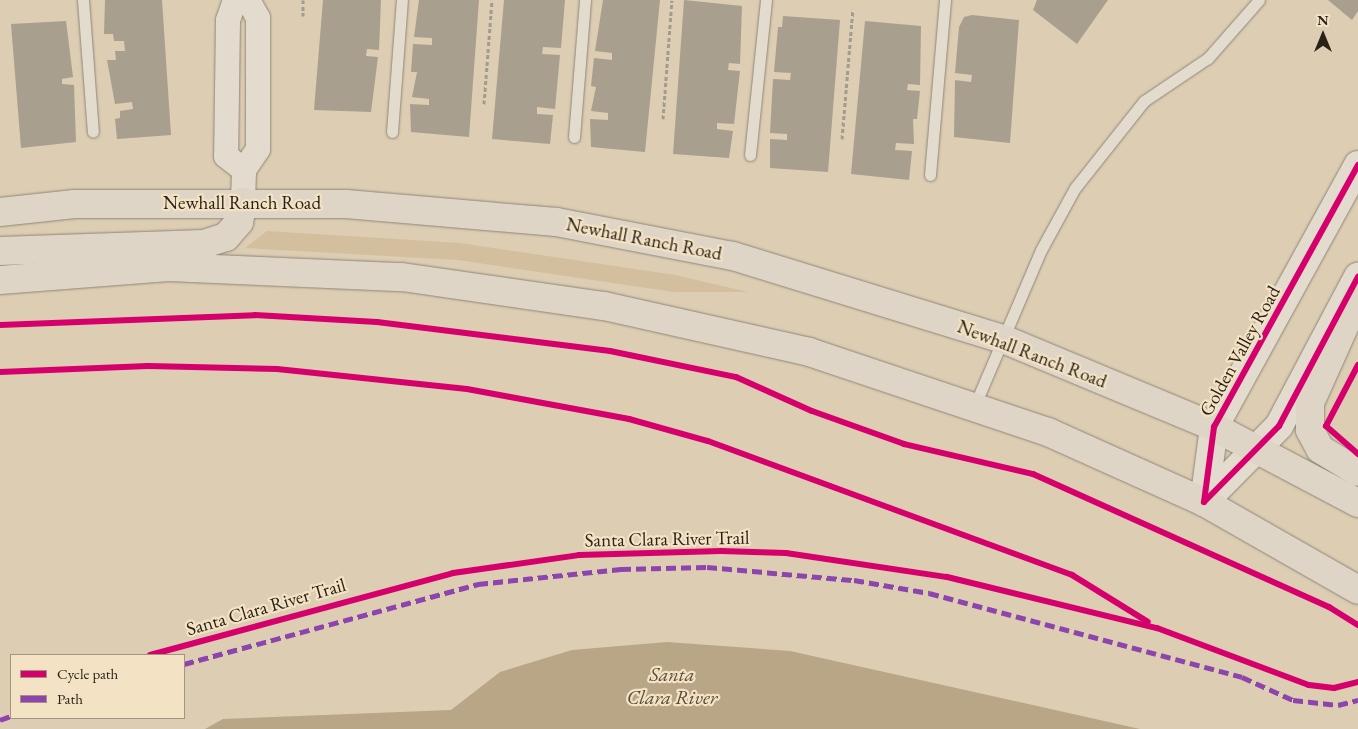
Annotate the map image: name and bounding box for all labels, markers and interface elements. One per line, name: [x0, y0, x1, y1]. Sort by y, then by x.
north arrow: [1298, 10, 1348, 60]
text: N: [1317, 11, 1329, 29]
street label: Newhall Ranch Road: [163, 192, 321, 214]
street label: Newhall Ranch Road: [564, 213, 724, 265]
street label: Golden Valley Road: [1195, 282, 1285, 420]
street label: Newhall Ranch Road: [954, 315, 1110, 393]
street label: Santa Clara River Trail: [584, 526, 750, 552]
street label: Santa Clara River Trail: [184, 573, 348, 641]
legend: [10, 654, 185, 719]
water label: Santa Clara River: [627, 662, 717, 709]
text: Cycle path: [57, 664, 118, 683]
text: Path: [57, 689, 83, 708]

